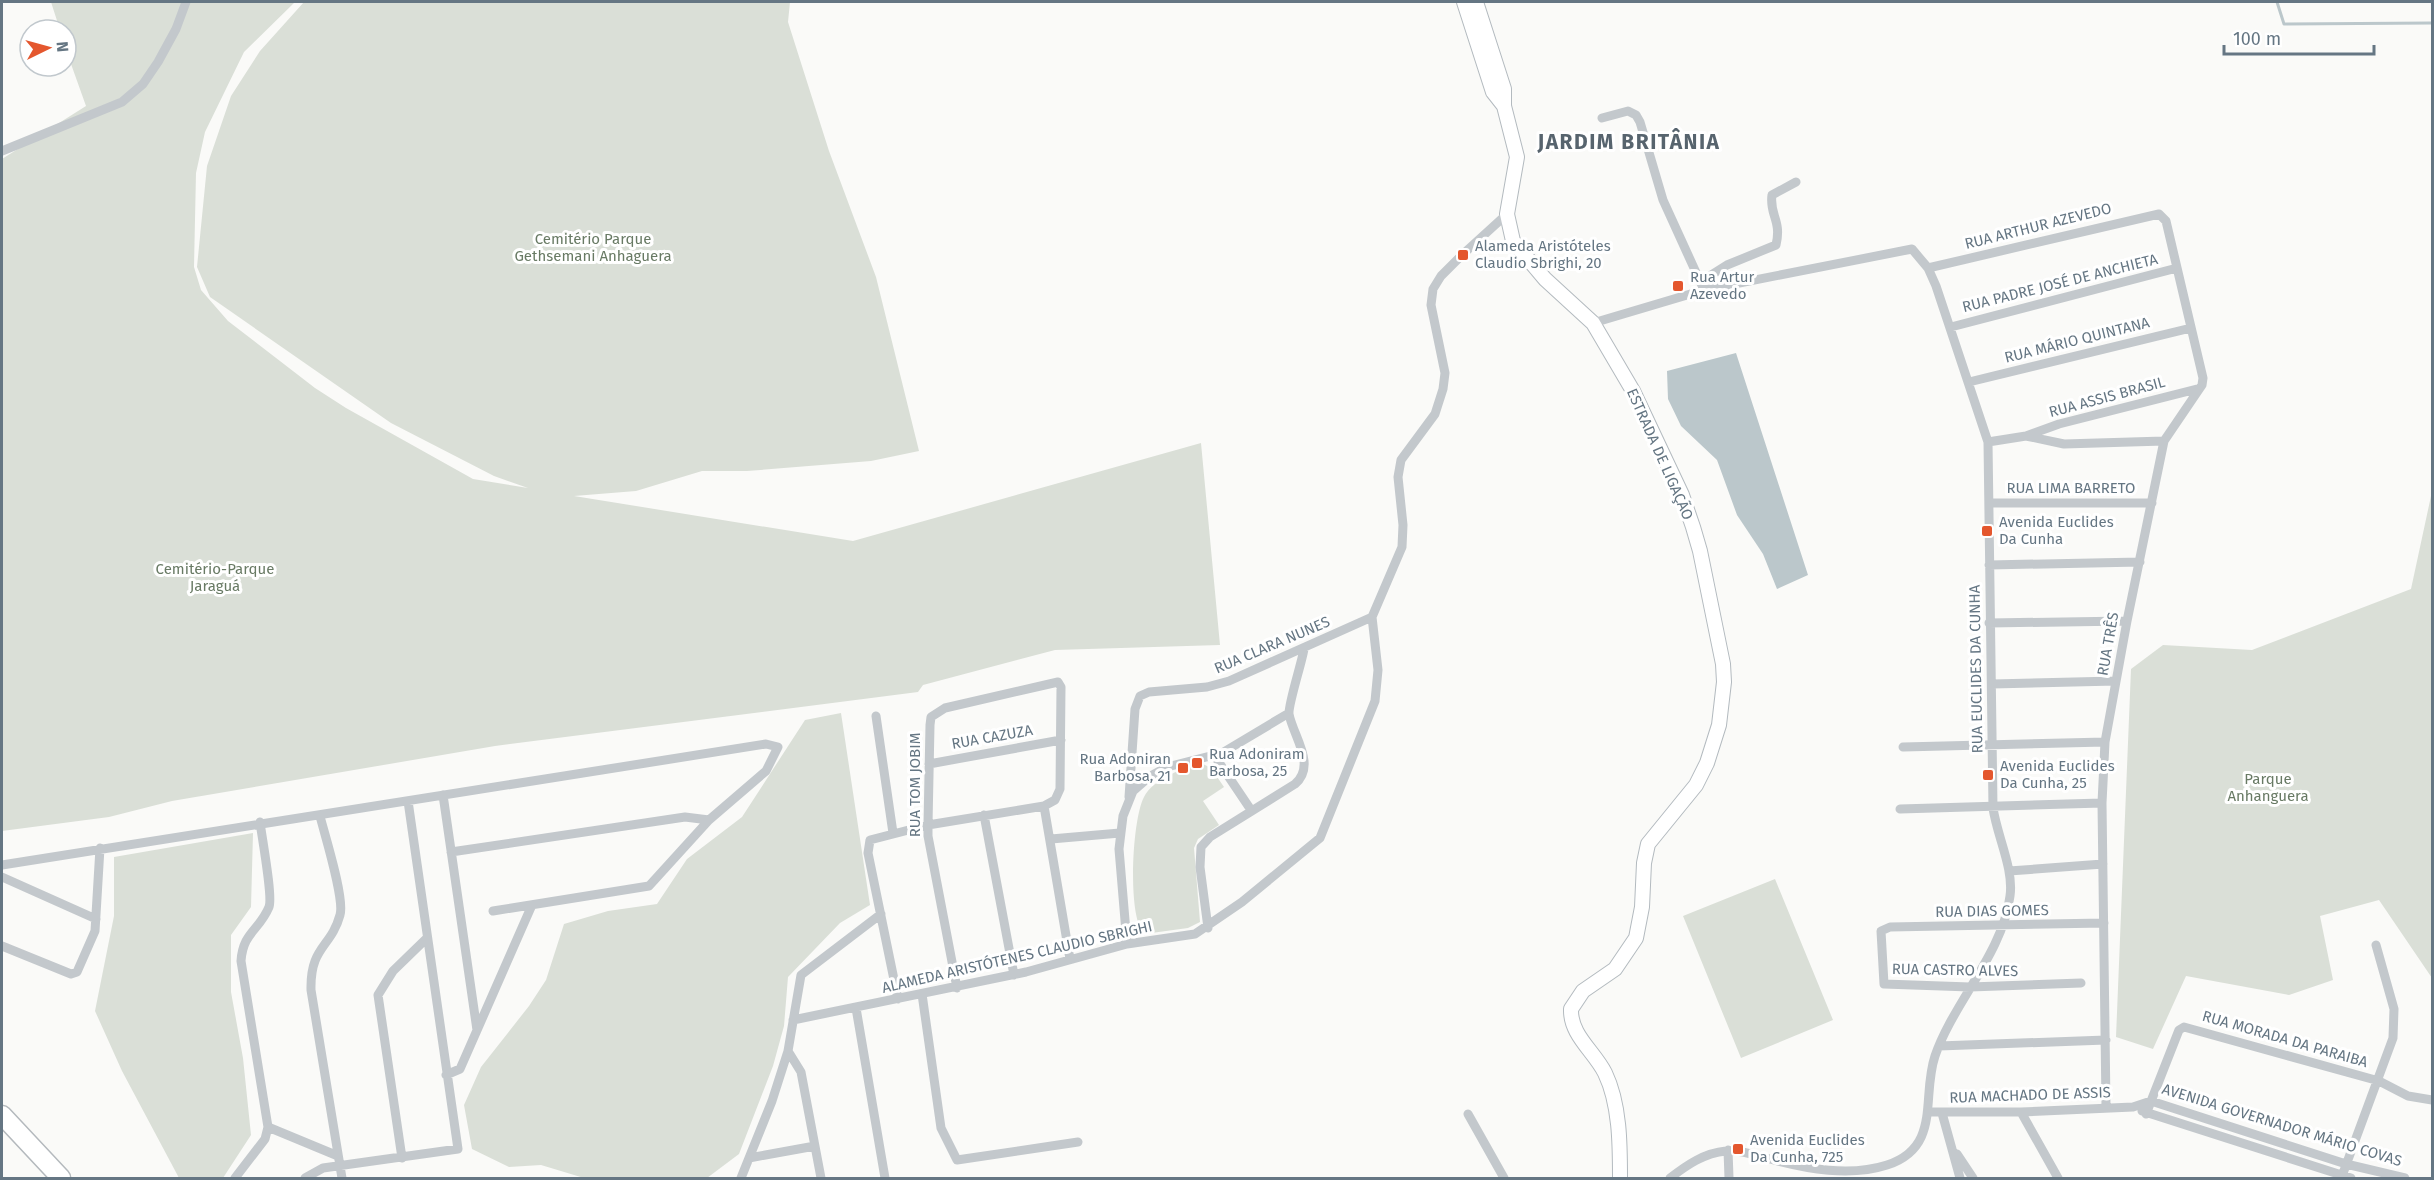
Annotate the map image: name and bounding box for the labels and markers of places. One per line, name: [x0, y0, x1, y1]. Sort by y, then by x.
place label: Alameda Aristóteles Claudio Sbrighi, 20: [1475, 237, 1611, 272]
marker: Alameda Aristóteles Claudio Sbrighi, 20: [1456, 248, 1470, 262]
place label: Rua Artur Azevedo: [1690, 268, 1754, 303]
marker: Rua Artur Azevedo: [1671, 279, 1685, 293]
place label: Avenida Euclides Da Cunha: [1999, 513, 2114, 548]
marker: Avenida Euclides Da Cunha: [1980, 524, 1994, 538]
place label: Rua Adoniram Barbosa, 25: [1209, 745, 1305, 780]
place label: Rua Adoniran Barbosa, 21: [1079, 750, 1171, 785]
marker: Rua Adoniram Barbosa, 25: [1190, 756, 1204, 770]
place label: Avenida Euclides Da Cunha, 25: [2000, 757, 2115, 792]
marker: Rua Adoniran Barbosa, 21: [1176, 761, 1190, 775]
marker: Avenida Euclides Da Cunha, 25: [1981, 768, 1995, 782]
place label: Avenida Euclides Da Cunha, 725: [1750, 1131, 1865, 1166]
marker: Avenida Euclides Da Cunha, 725: [1731, 1142, 1745, 1156]

